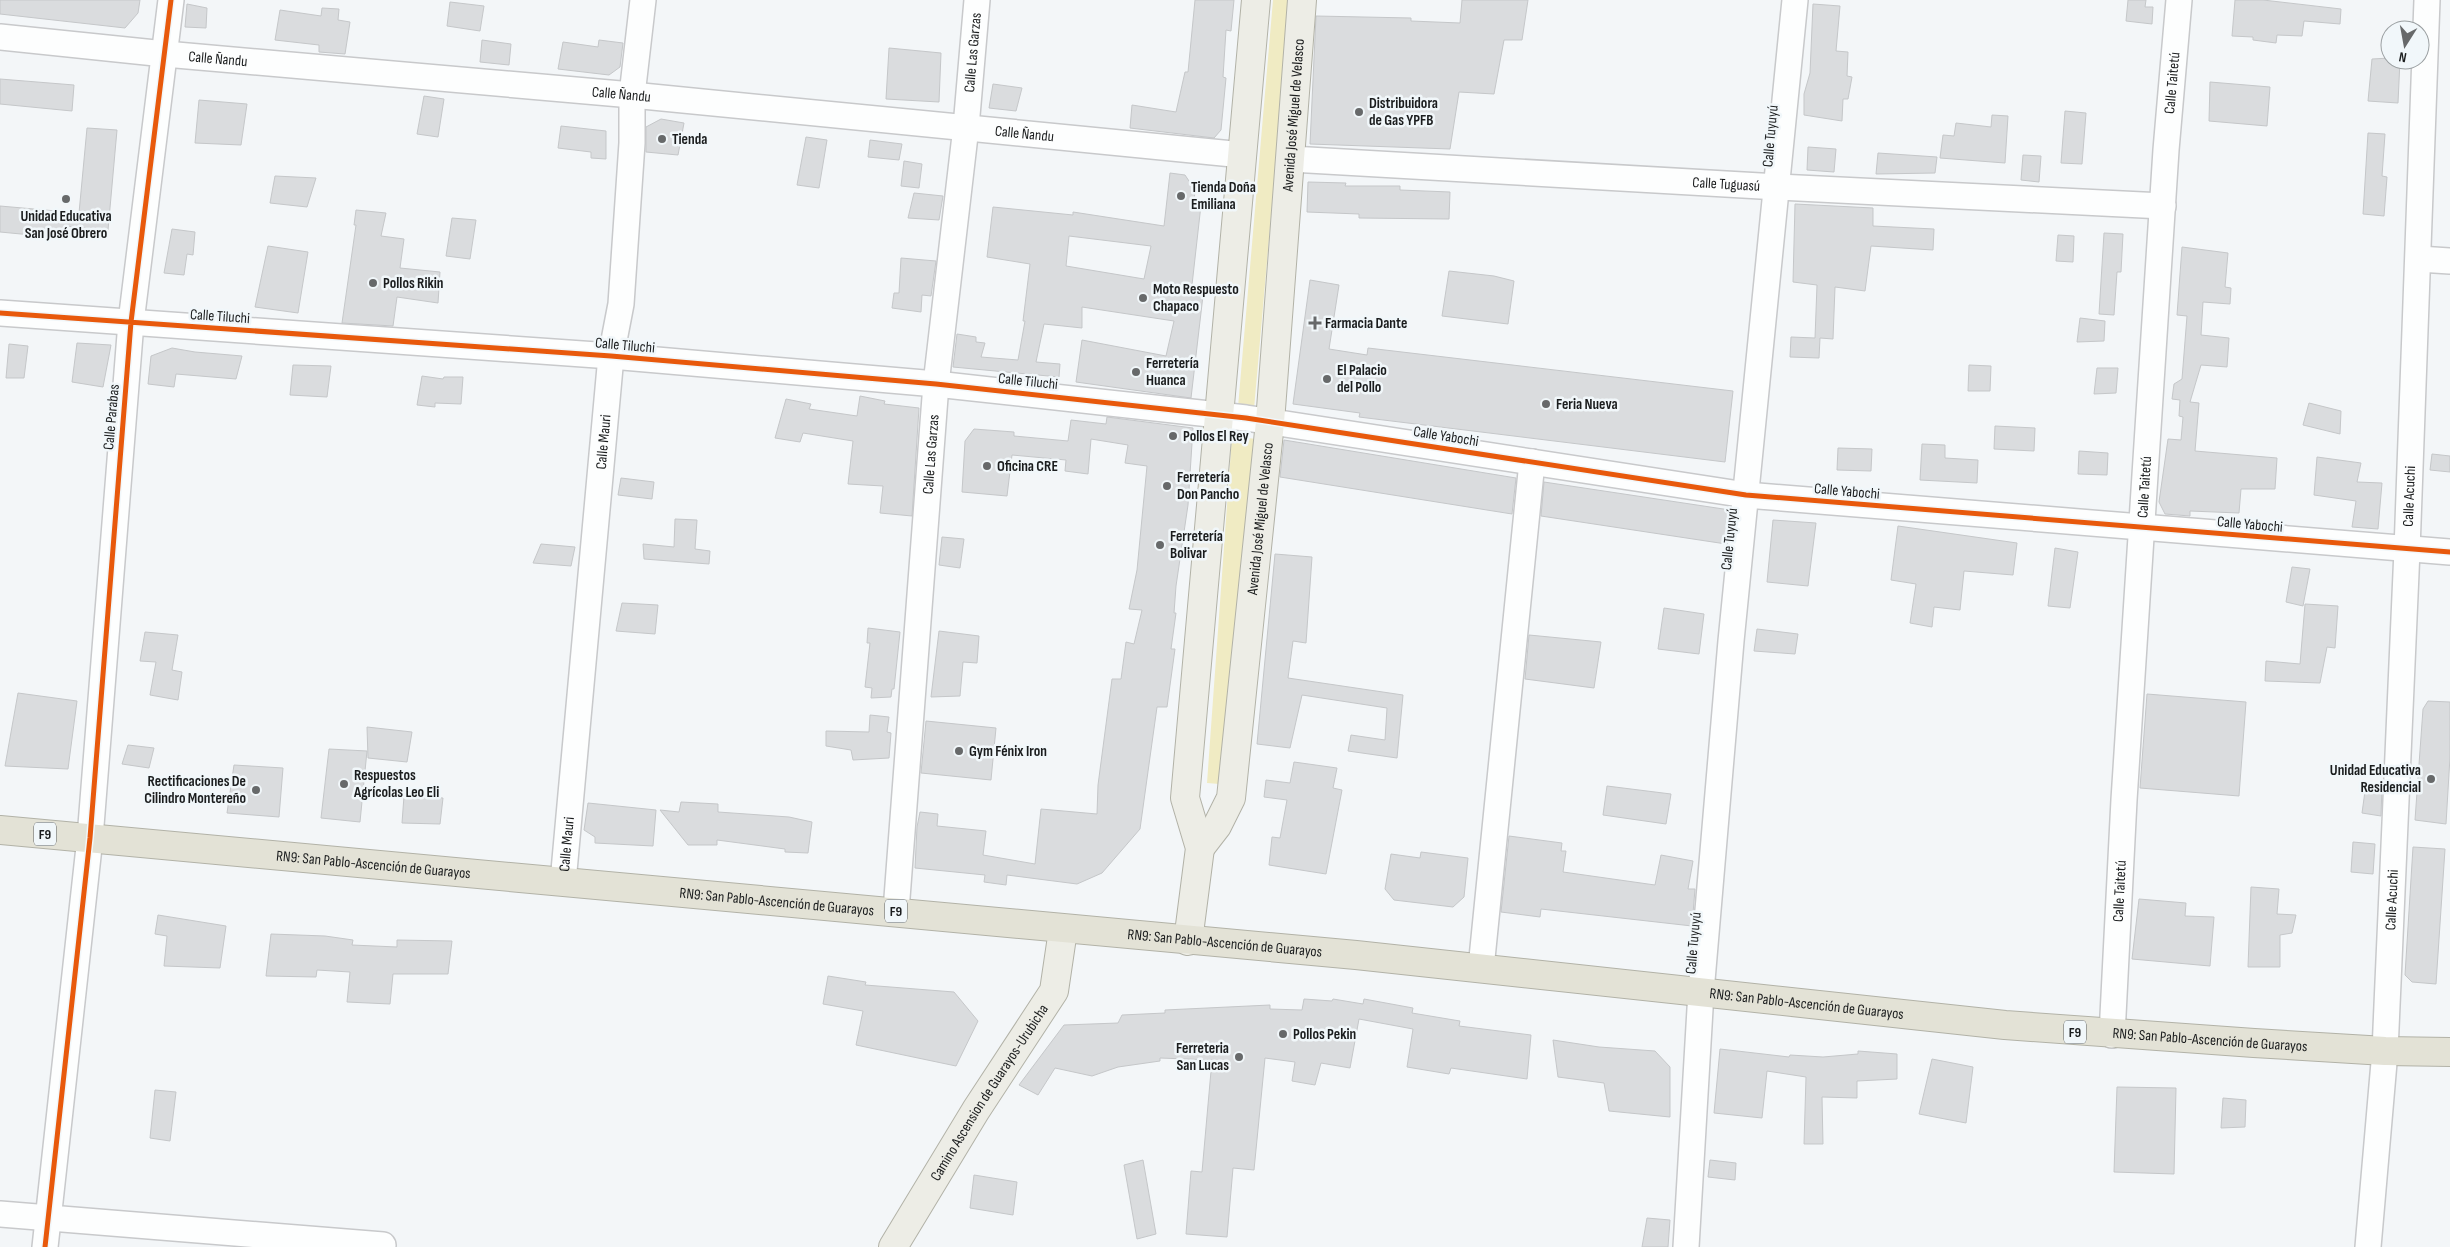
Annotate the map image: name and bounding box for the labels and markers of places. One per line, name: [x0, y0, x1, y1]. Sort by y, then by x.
place label: Distribuidora de Gas YPFB: [1369, 94, 1438, 130]
marker: Distribuidora de Gas YPFB: [1353, 106, 1365, 118]
place label: Tienda: [672, 130, 707, 149]
marker: Tienda: [656, 133, 668, 145]
place label: Tienda Doña Emiliana: [1191, 178, 1256, 214]
marker: Tienda Doña Emiliana: [1175, 190, 1187, 202]
marker: Unidad Educativa San José Obrero: [60, 193, 72, 205]
place label: Unidad Educativa San José Obrero: [20, 207, 112, 243]
place label: Pollos Rikin: [383, 274, 444, 293]
marker: Pollos Rikin: [367, 277, 379, 289]
place label: Moto Respuesto Chapaco: [1153, 280, 1239, 316]
marker: Moto Respuesto Chapaco: [1137, 292, 1149, 304]
place label: Farmacia Dante: [1325, 314, 1407, 333]
marker: Farmacia Dante: [1309, 317, 1321, 329]
place label: Ferretería Huanca: [1146, 354, 1199, 390]
place label: El Palacio del Pollo: [1337, 361, 1387, 397]
marker: Ferretería Huanca: [1130, 366, 1142, 378]
marker: El Palacio del Pollo: [1321, 373, 1333, 385]
place label: Feria Nueva: [1556, 395, 1618, 414]
marker: Feria Nueva: [1540, 398, 1552, 410]
place label: Pollos El Rey: [1183, 427, 1249, 446]
marker: Pollos El Rey: [1167, 430, 1179, 442]
place label: Oficina CRE: [997, 457, 1058, 476]
marker: Oficina CRE: [981, 460, 993, 472]
place label: Ferretería Don Pancho: [1177, 468, 1239, 504]
marker: Ferretería Don Pancho: [1161, 480, 1173, 492]
place label: Ferretería Bolivar: [1170, 527, 1223, 563]
marker: Ferretería Bolivar: [1154, 539, 1166, 551]
place label: Gym Fénix Iron: [969, 742, 1047, 761]
marker: Gym Fénix Iron: [953, 745, 965, 757]
place label: Unidad Educativa Residencial: [2330, 761, 2421, 797]
place label: Respuestos Agrícolas Leo Eli: [353, 766, 439, 802]
place label: Rectificaciones De Cilindro Montereño: [144, 772, 246, 808]
marker: Unidad Educativa Residencial: [2425, 773, 2437, 785]
marker: Respuestos Agrícolas Leo Eli: [338, 778, 350, 790]
marker: Rectificaciones De Cilindro Montereño: [250, 784, 262, 796]
place label: Pollos Pekin: [1293, 1025, 1356, 1044]
marker: Pollos Pekin: [1277, 1028, 1289, 1040]
place label: Ferreteria San Lucas: [1176, 1039, 1229, 1075]
marker: Ferreteria San Lucas: [1233, 1051, 1245, 1063]

